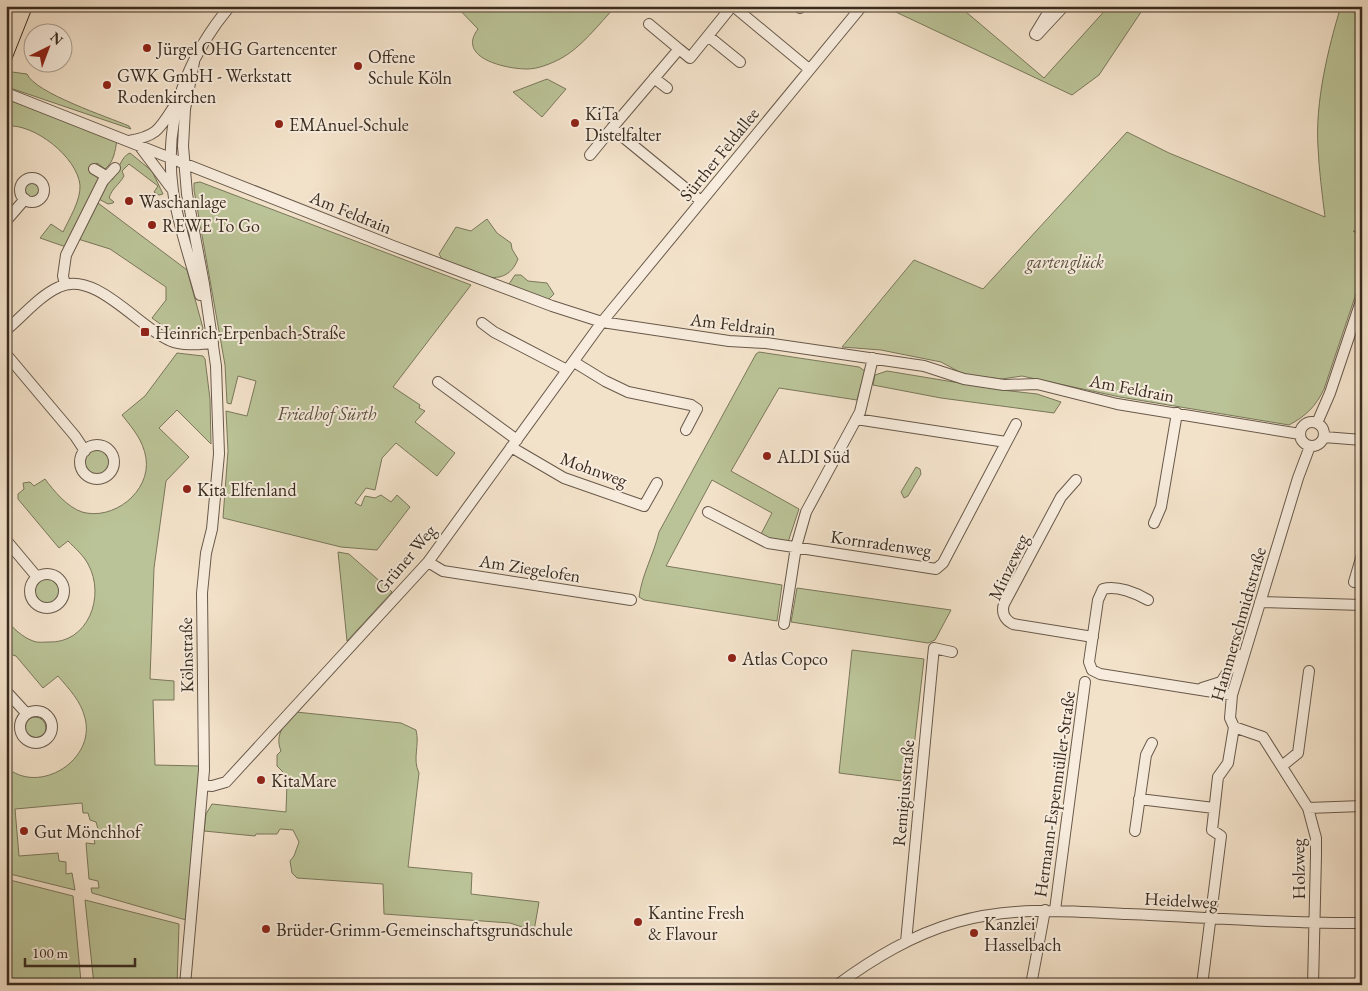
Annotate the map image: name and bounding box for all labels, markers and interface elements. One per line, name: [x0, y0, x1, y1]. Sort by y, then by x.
north arrow: [22, 22, 72, 72]
text: N: [46, 28, 67, 49]
place label: Jürgel OHG Gartencenter: [155, 37, 337, 60]
marker: Jürgel OHG Gartencenter: [141, 42, 153, 54]
place label: Offene Schule Köln: [368, 45, 453, 89]
marker: Offene Schule Köln: [352, 60, 364, 72]
place label: GWK GmbH - Werkstatt Rodenkirchen: [117, 64, 292, 108]
marker: GWK GmbH - Werkstatt Rodenkirchen: [101, 79, 113, 91]
place label: KiTa Distelfalter: [585, 102, 661, 146]
street label: Sürther Feldallee: [674, 102, 764, 206]
place label: EMAnuel-Schule: [289, 113, 409, 136]
marker: KiTa Distelfalter: [569, 117, 581, 129]
marker: EMAnuel-Schule: [273, 118, 285, 130]
street label: Am Feldrain: [306, 185, 396, 239]
place label: Waschanlage: [139, 190, 226, 213]
marker: Waschanlage: [123, 195, 135, 207]
place label: REWE To Go: [162, 214, 260, 237]
marker: REWE To Go: [146, 219, 158, 231]
park label: gartenglück: [1024, 250, 1104, 274]
street label: Am Feldrain: [688, 307, 778, 341]
place label: Heinrich-Erpenbach-Straße: [155, 321, 345, 344]
marker: Heinrich-Erpenbach-Straße: [139, 326, 151, 338]
street label: Am Feldrain: [1086, 368, 1177, 408]
park label: Friedhof Sürth: [277, 402, 377, 426]
place label: ALDI Süd: [776, 445, 851, 468]
street label: Mohnweg: [557, 446, 631, 492]
marker: ALDI Süd: [761, 450, 773, 462]
place label: Kita Elfenland: [197, 478, 297, 501]
marker: Kita Elfenland: [181, 483, 193, 495]
street label: Grüner Weg: [369, 519, 441, 599]
street label: Kornradenweg: [829, 525, 933, 561]
street label: Minzeweg: [983, 530, 1033, 604]
street label: Hammerschmidtstraße: [1205, 544, 1271, 704]
street label: Am Ziegelofen: [477, 548, 583, 587]
street label: Kölnstraße: [174, 617, 198, 693]
place label: Atlas Copco: [741, 647, 828, 670]
marker: Atlas Copco: [726, 652, 738, 664]
street label: Hermann-Espenmüller-Straße: [1028, 689, 1080, 899]
street label: Remigiusstraße: [887, 739, 919, 847]
place label: KitaMare: [271, 769, 337, 792]
marker: KitaMare: [255, 774, 267, 786]
place label: Gut Mönchhof: [34, 820, 143, 843]
marker: Gut Mönchhof: [18, 825, 30, 837]
street label: Holzweg: [1286, 838, 1310, 900]
street label: Heidelweg: [1144, 887, 1218, 913]
place label: Kantine Fresh & Flavour: [648, 901, 744, 945]
place label: Kanzlei Hasselbach: [984, 912, 1061, 956]
marker: Kantine Fresh & Flavour: [632, 916, 644, 928]
place label: Brüder-Grimm-Gemeinschaftsgrundschule: [276, 918, 573, 941]
marker: Brüder-Grimm-Gemeinschaftsgrundschule: [260, 923, 272, 935]
marker: Kanzlei Hasselbach: [968, 927, 980, 939]
scale bar: [25, 936, 135, 968]
text: 100 m: [32, 943, 69, 962]

